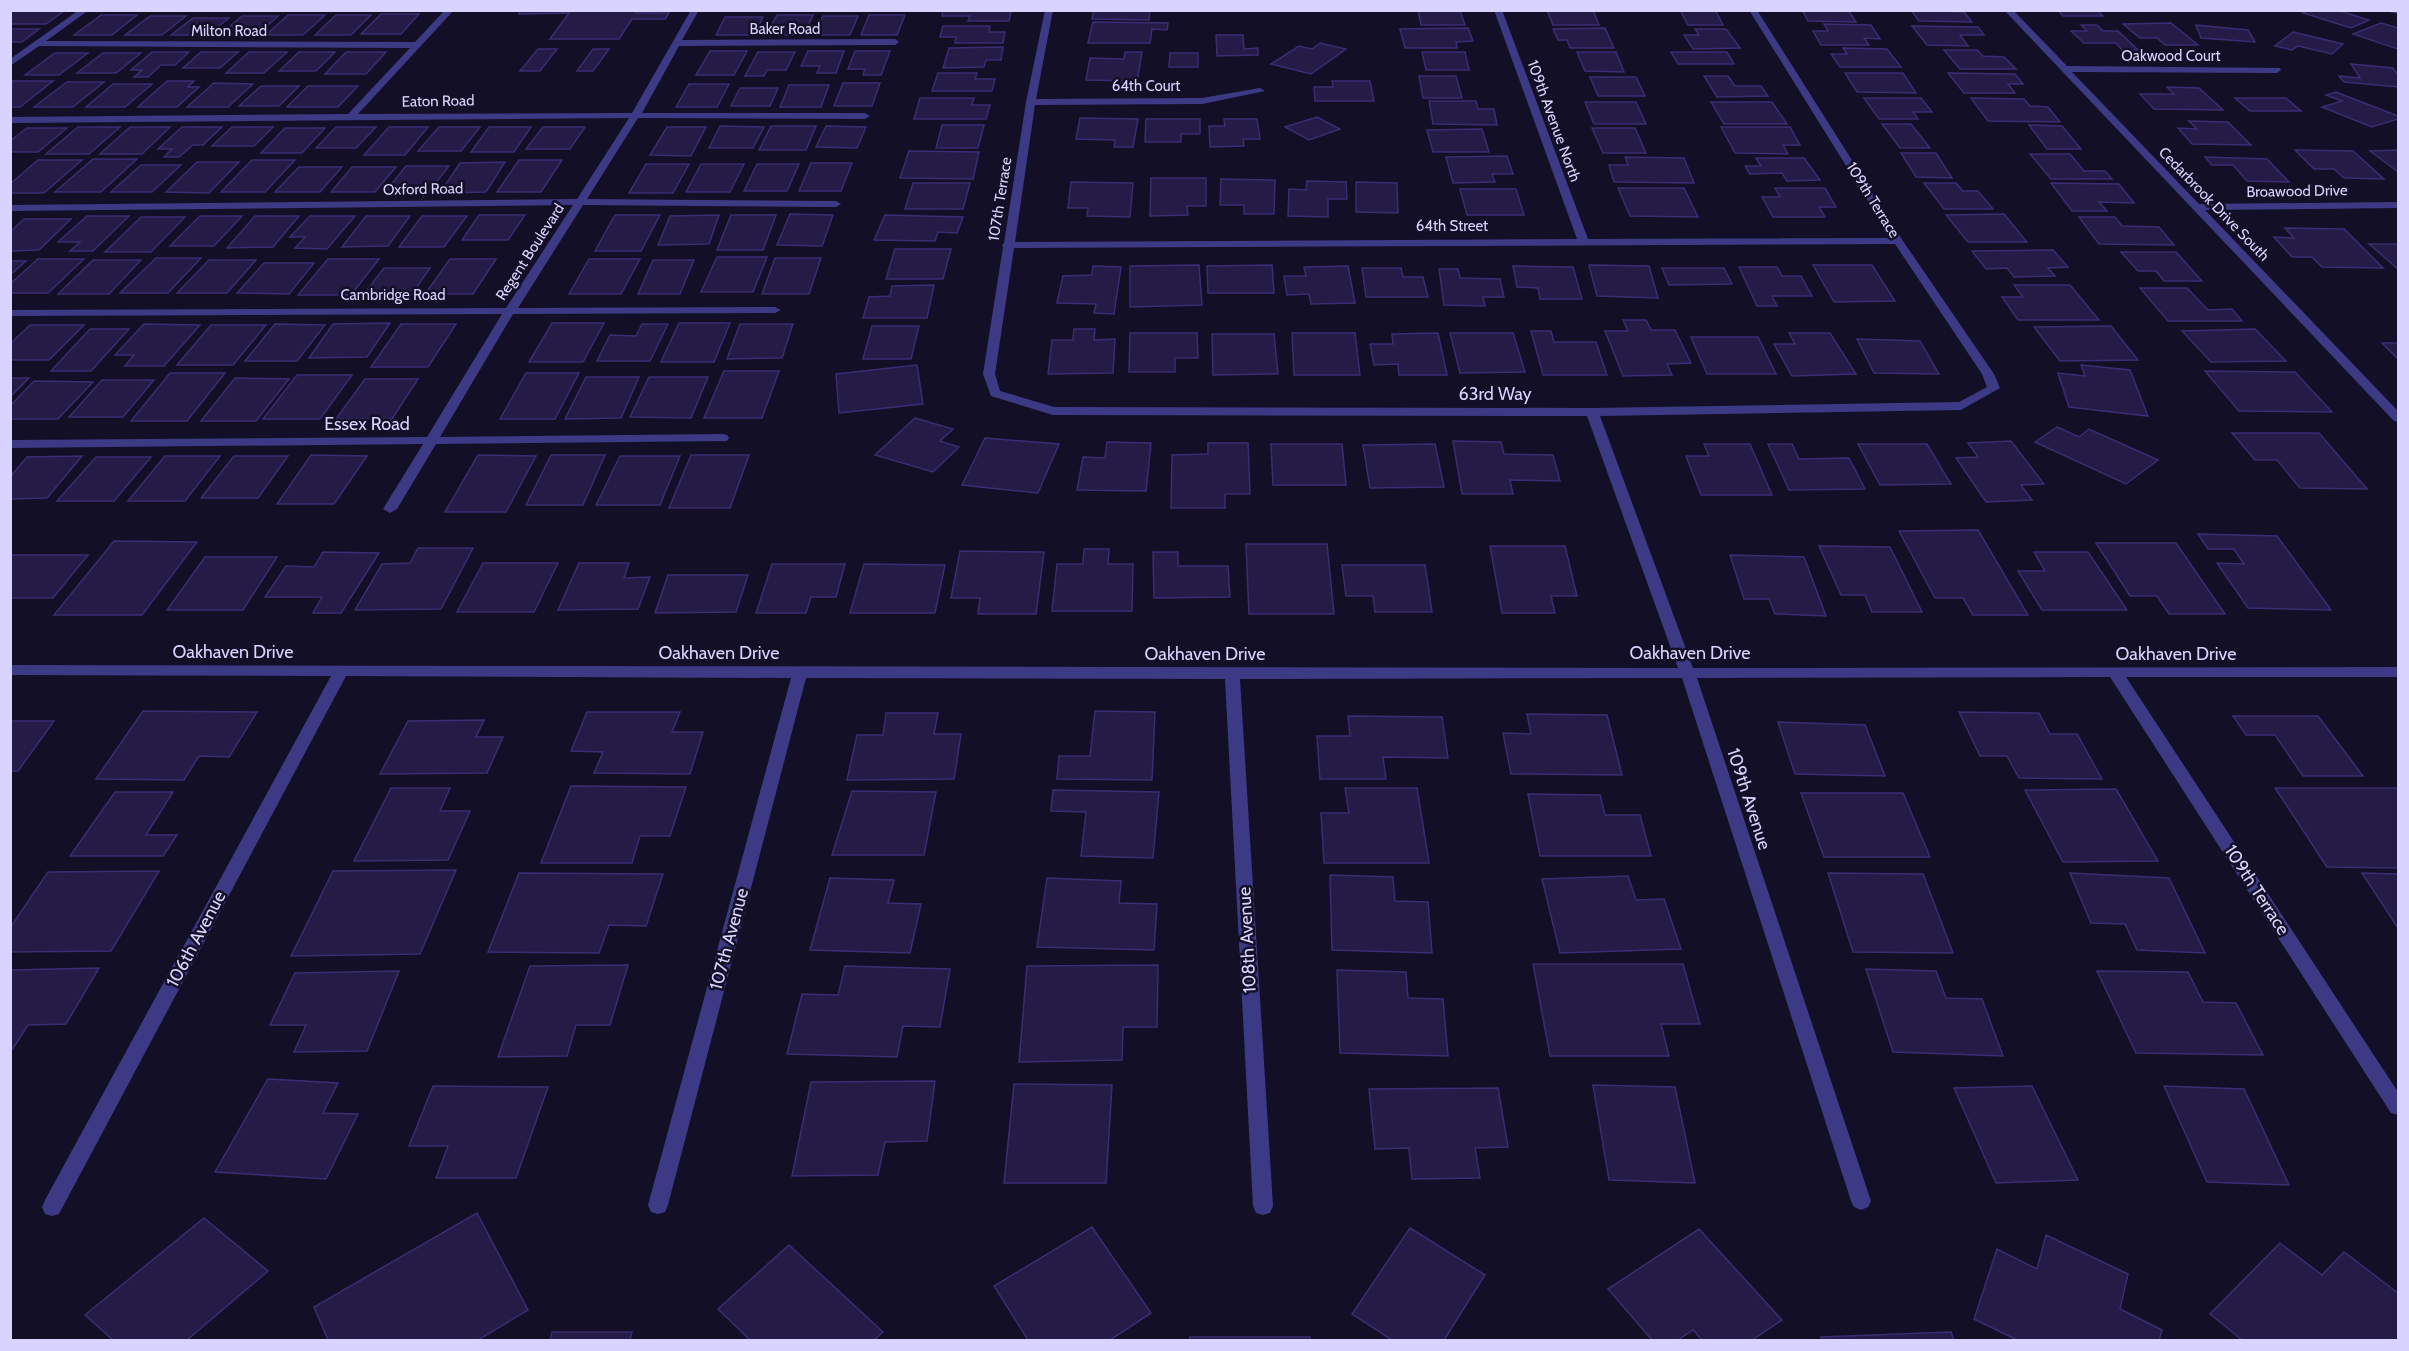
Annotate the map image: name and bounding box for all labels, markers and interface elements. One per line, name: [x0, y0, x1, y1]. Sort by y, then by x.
street label: Baker Road: [750, 20, 820, 38]
street label: Milton Road: [191, 22, 267, 40]
street label: Oakwood Court: [2121, 47, 2221, 65]
street label: 109th Avenue North: [1524, 58, 1584, 184]
street label: 64th Court: [1112, 77, 1180, 95]
street label: Eaton Road: [401, 91, 475, 111]
street label: Cedarbrook Drive South: [2155, 143, 2273, 265]
street label: 107th Terrace: [984, 155, 1016, 242]
street label: 109th Terrace: [1843, 159, 1904, 241]
street label: Oxford Road: [383, 179, 463, 199]
street label: Broawood Drive: [2246, 181, 2348, 201]
street label: Regent Boulevard: [492, 200, 568, 304]
street label: 64th Street: [1416, 217, 1488, 235]
street label: Cambridge Road: [340, 286, 446, 304]
street label: 63rd Way: [1458, 383, 1532, 405]
street label: Essex Road: [324, 413, 410, 435]
street label: Oakhaven Drive: [173, 641, 293, 663]
street label: Oakhaven Drive: [659, 642, 779, 664]
street label: Oakhaven Drive: [1630, 642, 1750, 664]
street label: Oakhaven Drive: [1145, 643, 1265, 665]
street label: Oakhaven Drive: [2116, 643, 2236, 665]
street label: 109th Avenue: [1722, 745, 1776, 853]
street label: 109th Terrace: [2220, 841, 2294, 939]
street label: 107th Avenue: [705, 886, 753, 992]
street label: 108th Avenue: [1233, 886, 1261, 994]
street label: 106th Avenue: [161, 887, 231, 991]

